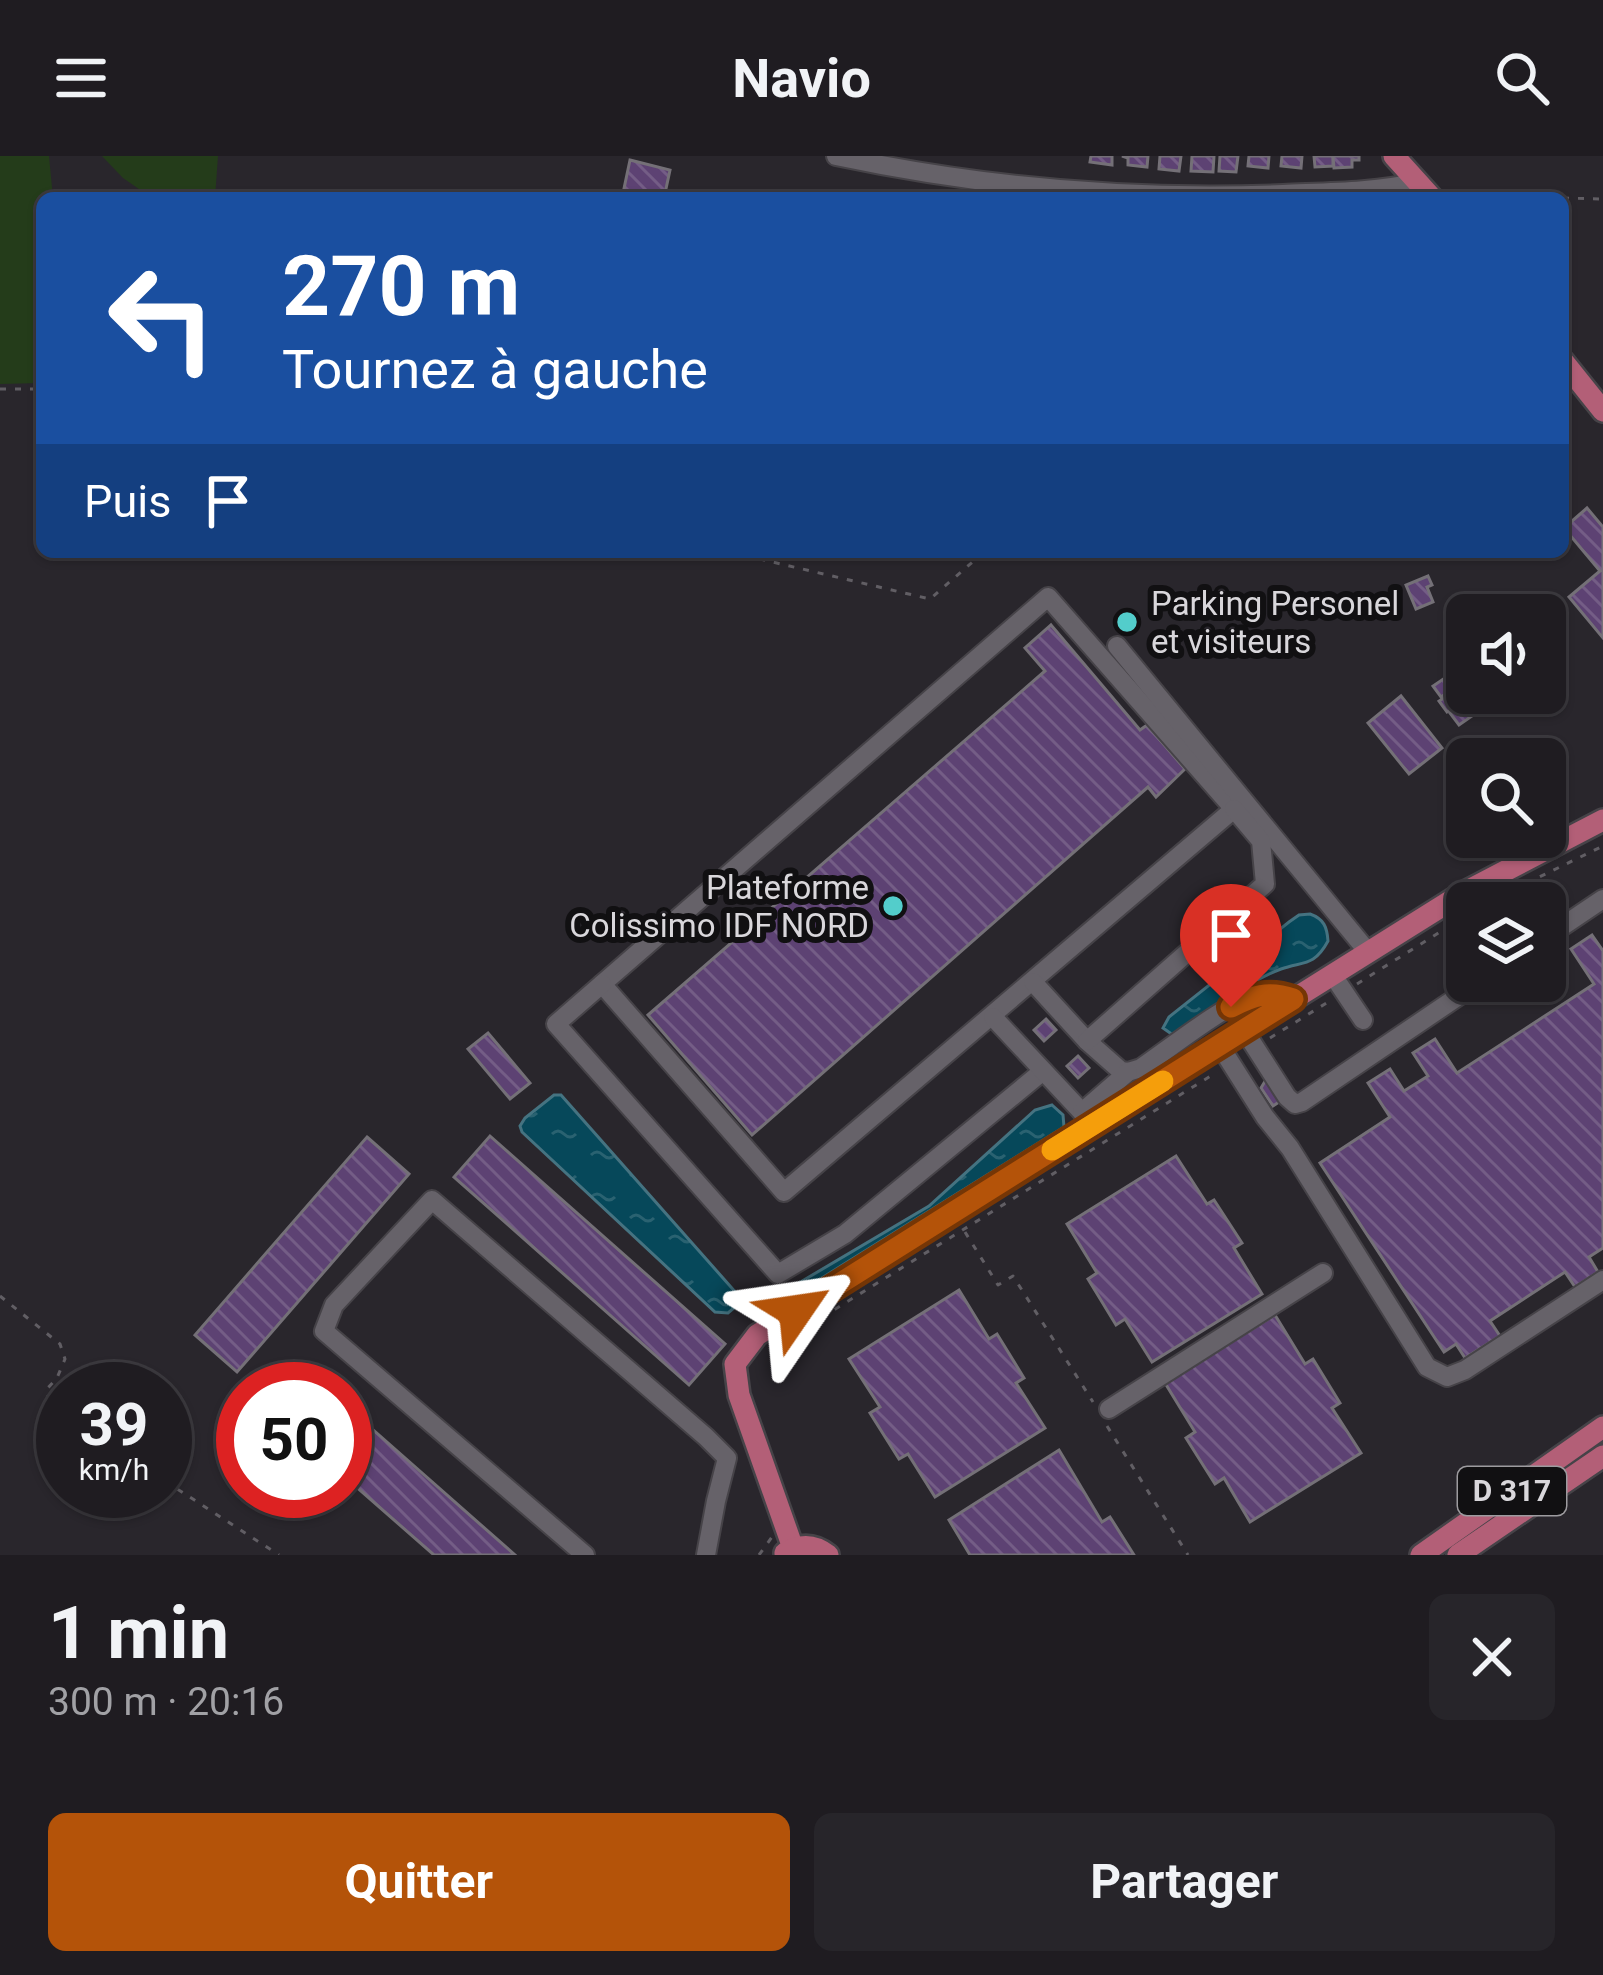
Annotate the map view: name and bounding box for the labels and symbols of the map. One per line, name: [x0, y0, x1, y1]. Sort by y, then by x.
place label: Parking Personel et visiteurs: [1151, 584, 1399, 661]
marker: Parking Personel et visiteurs: [1114, 609, 1140, 635]
place label: Plateforme Colissimo IDF NORD: [569, 868, 869, 945]
pin: [1180, 884, 1282, 1007]
marker: Plateforme Colissimo IDF NORD: [880, 893, 906, 919]
position arrow: [733, 1248, 859, 1374]
speed limit sign: 50: [216, 1362, 372, 1518]
road number: D 317: [1458, 1467, 1566, 1515]

